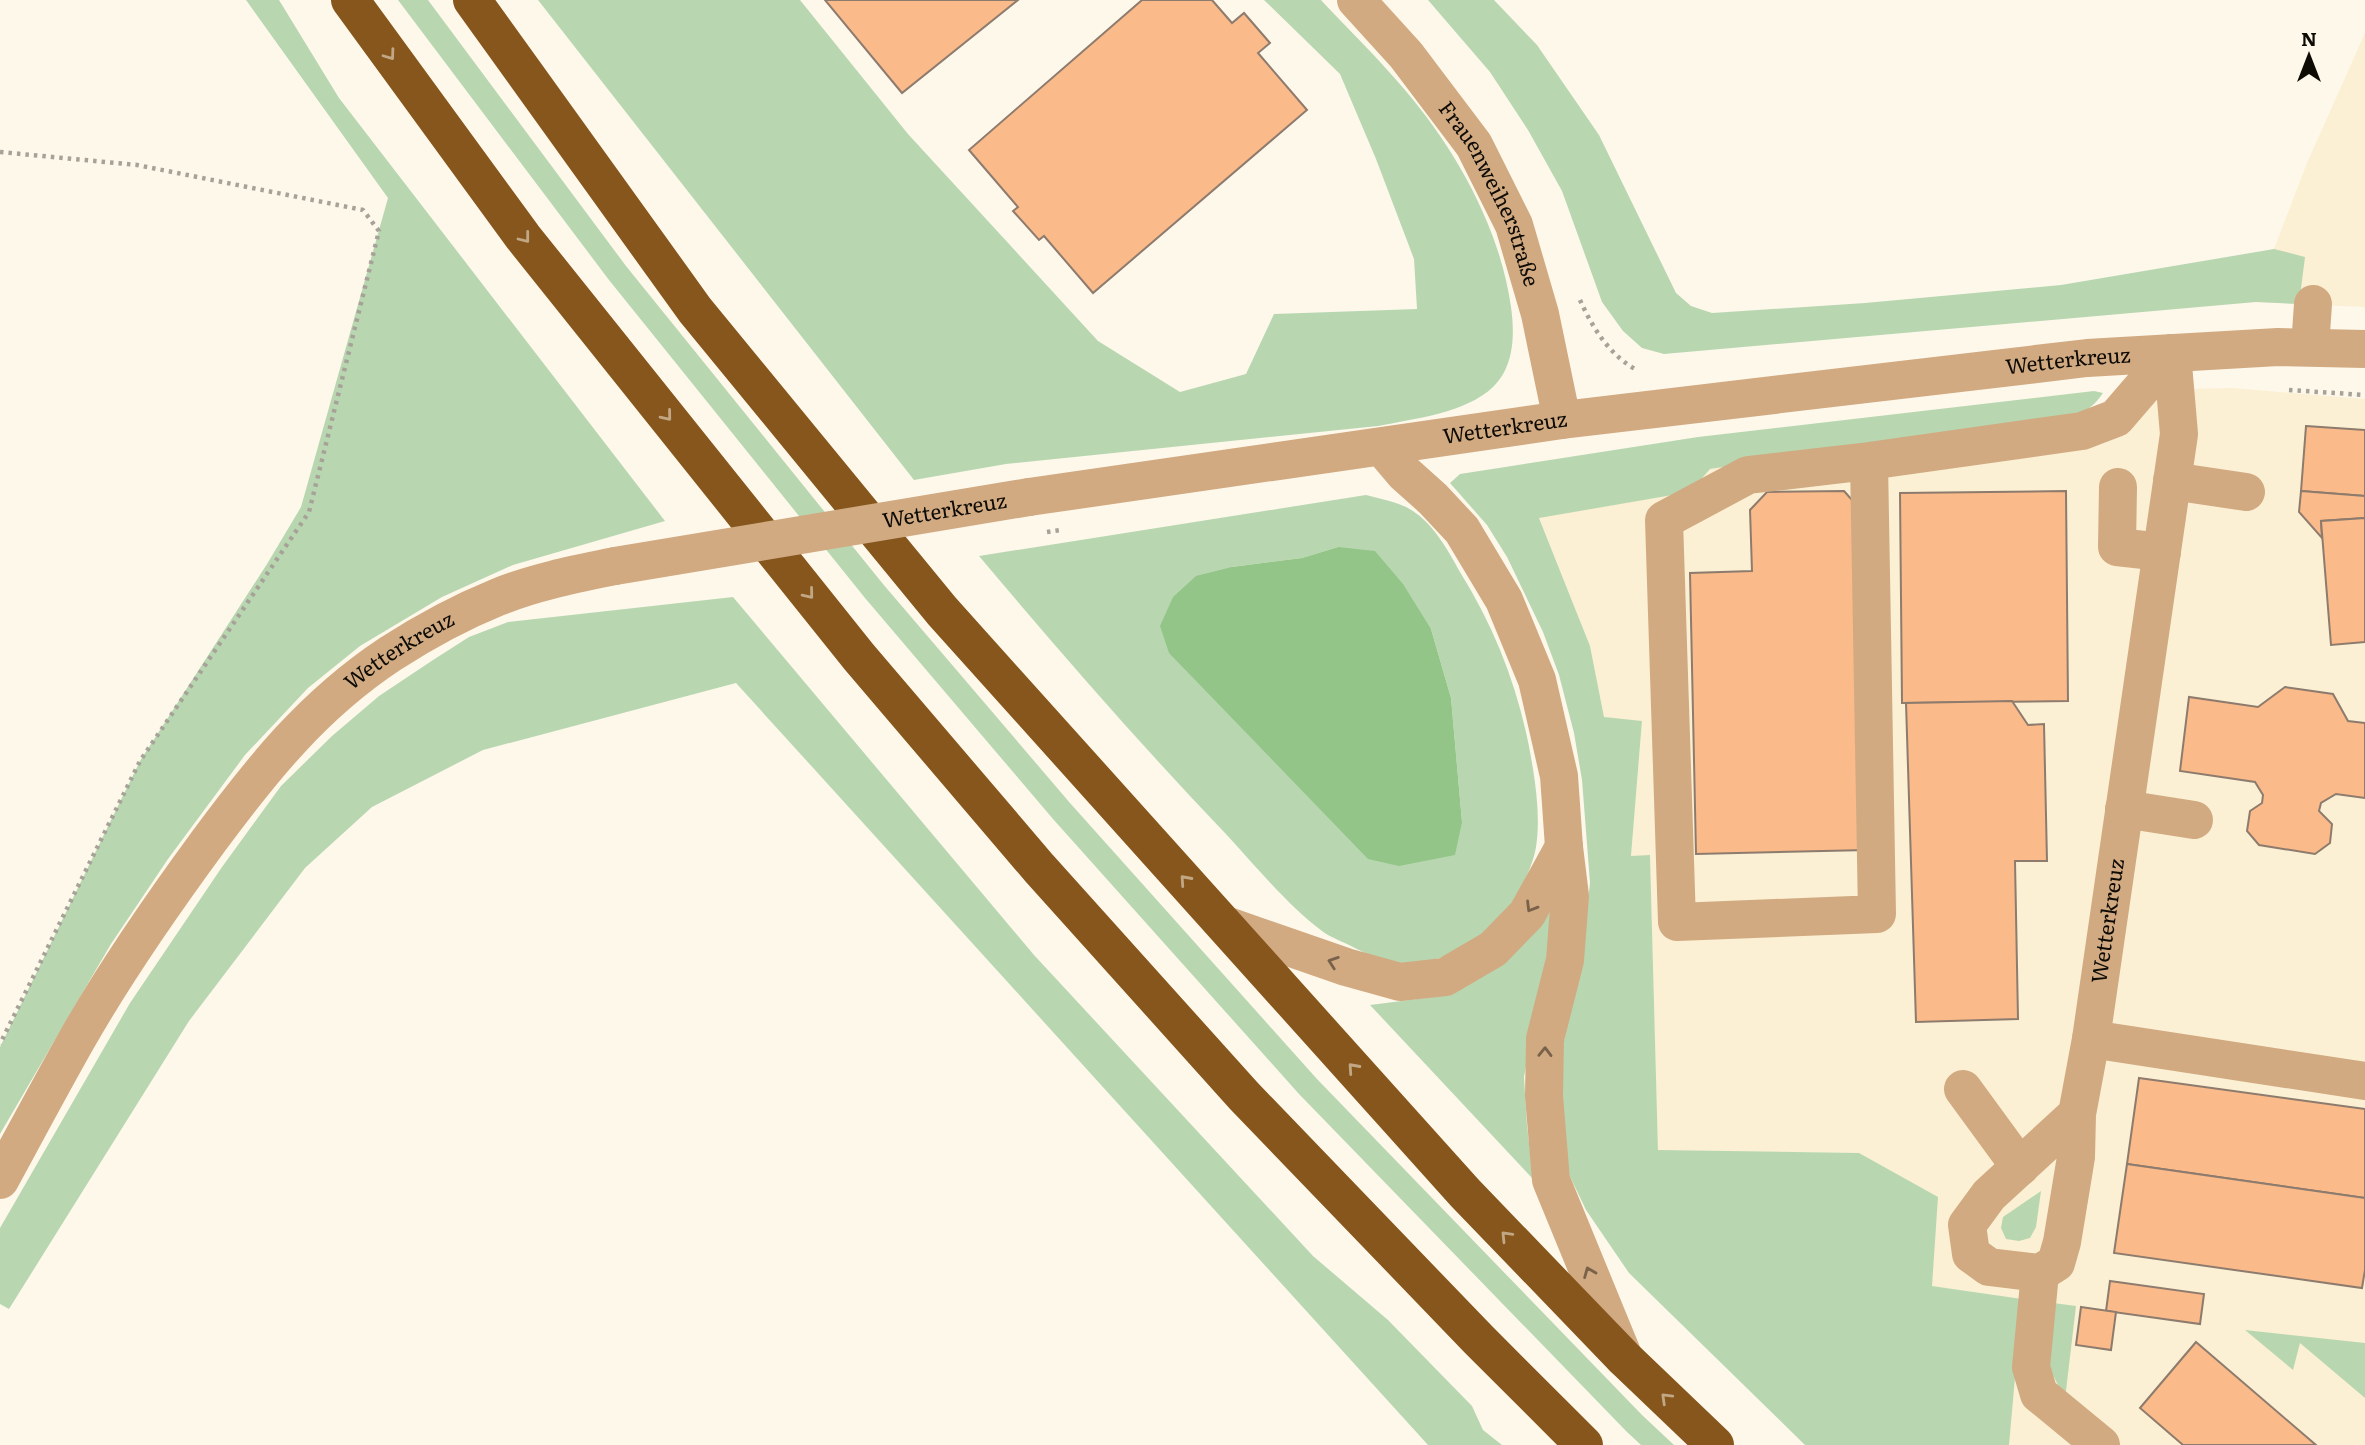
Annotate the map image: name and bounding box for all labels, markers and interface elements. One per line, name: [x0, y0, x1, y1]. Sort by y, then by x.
north arrow: [2274, 21, 2344, 91]
text: N: [2301, 24, 2317, 52]
one-way arrow: [382, 47, 394, 60]
street label: Frauenweiherstraße: [1433, 93, 1549, 290]
one-way arrow: [516, 231, 529, 243]
street label: Wetterkreuz: [2004, 338, 2131, 381]
street label: Wetterkreuz: [1440, 402, 1569, 450]
one-way arrow: [658, 409, 671, 421]
street label: Wetterkreuz: [880, 483, 1008, 534]
one-way arrow: [800, 586, 813, 598]
street label: Wetterkreuz: [336, 602, 459, 696]
street label: Wetterkreuz: [2081, 856, 2130, 985]
one-way arrow: [1180, 876, 1193, 889]
one-way arrow: [1526, 899, 1539, 912]
one-way arrow: [1327, 956, 1340, 970]
one-way arrow: [1537, 1047, 1552, 1058]
one-way arrow: [1349, 1063, 1361, 1076]
one-way arrow: [1502, 1231, 1515, 1244]
one-way arrow: [1583, 1267, 1597, 1279]
one-way arrow: [1661, 1394, 1674, 1406]

